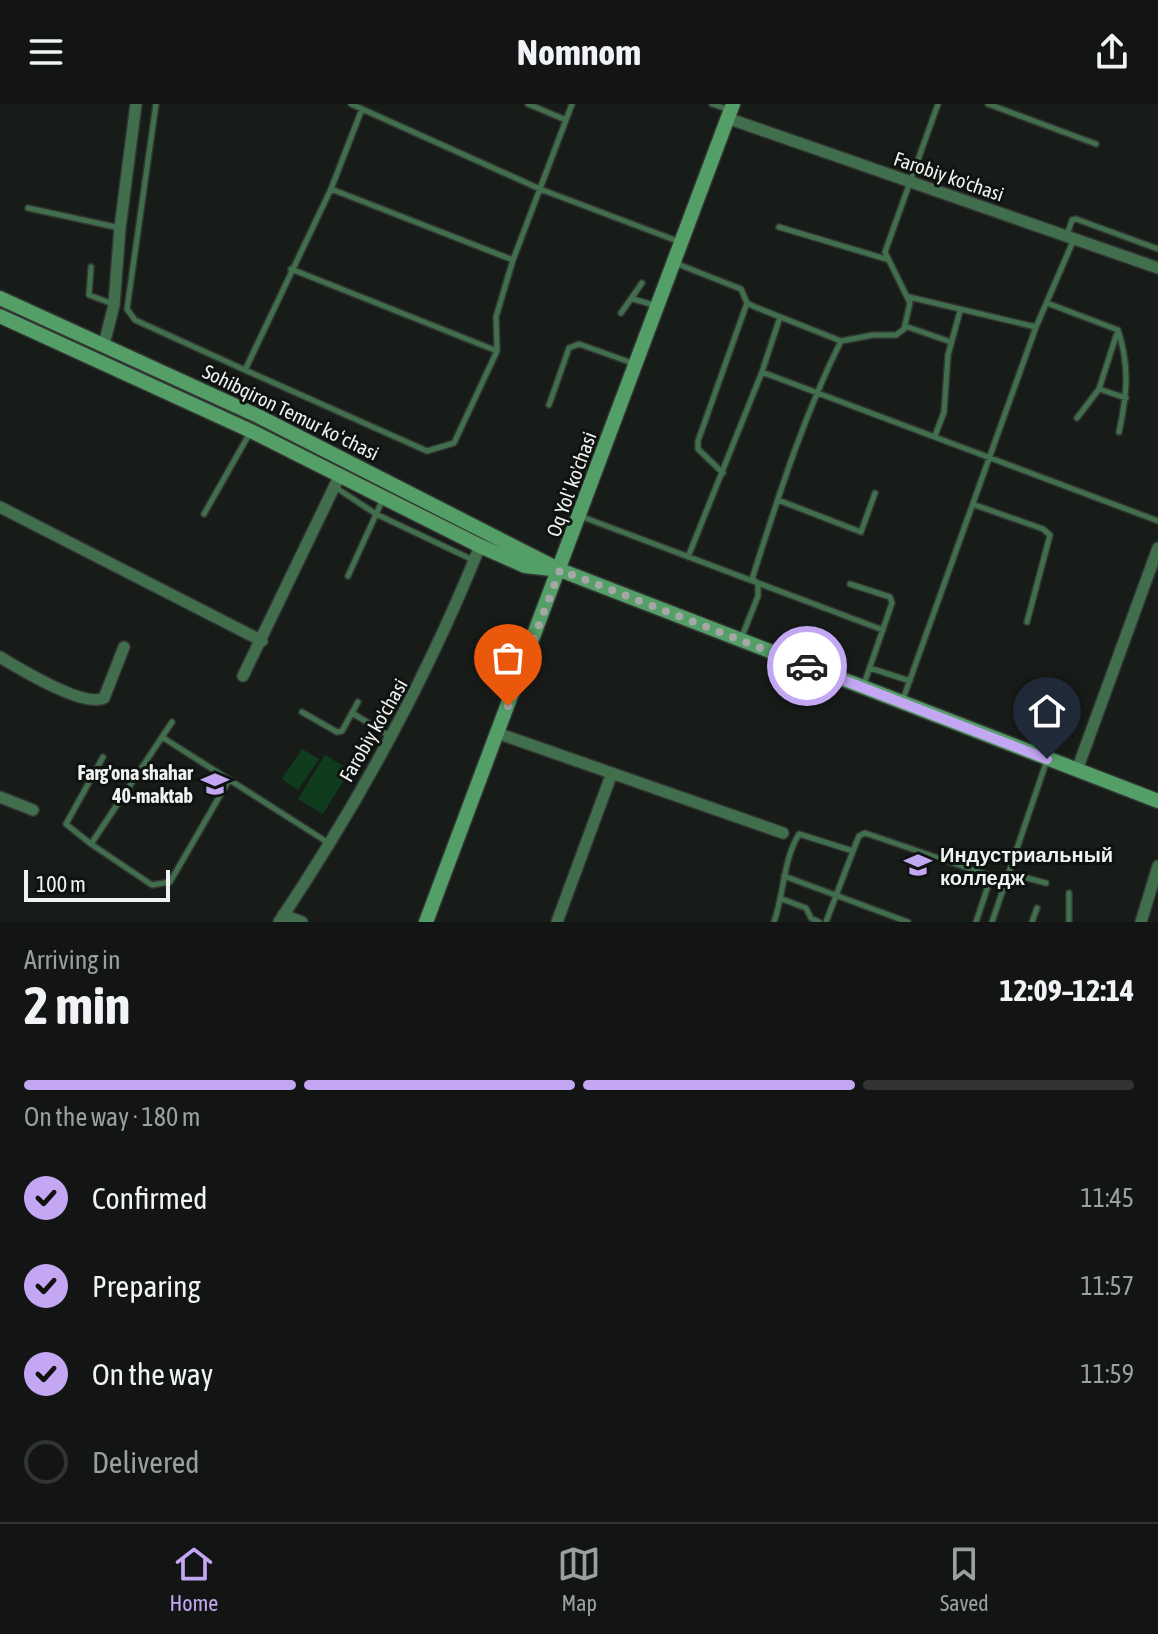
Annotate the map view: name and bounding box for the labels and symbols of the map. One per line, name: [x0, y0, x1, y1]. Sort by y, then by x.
street label: Farobiy ko'chasi: [891, 146, 1007, 206]
street label: Sohibqiron Temur koʻchasi: [199, 359, 383, 465]
street label: Oq Yol' ko'chasi: [541, 428, 601, 540]
pin: [474, 624, 542, 706]
courier: [767, 626, 847, 706]
street label: Farobiy ko'chasi: [334, 675, 412, 785]
pin: [1013, 677, 1081, 759]
place label: Farg'ona shahar 40-maktab: [78, 761, 194, 807]
school or university icon: Farg'ona shahar 40-maktab: [200, 769, 230, 799]
place label: Индустриальный колледж: [940, 843, 1113, 889]
school or university icon: Индустриальный колледж: [903, 850, 933, 880]
scale bar: [24, 866, 170, 902]

